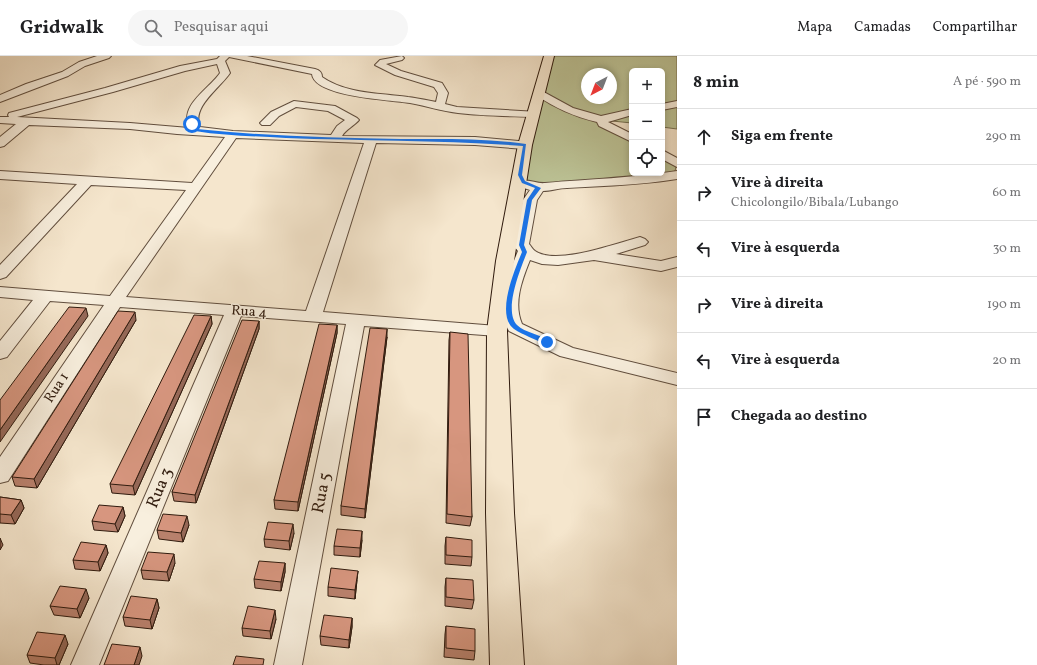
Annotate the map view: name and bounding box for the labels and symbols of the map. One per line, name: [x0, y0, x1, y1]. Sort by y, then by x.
north arrow: [581, 68, 617, 104]
route start: [183, 115, 201, 133]
street label: Rua 4: [231, 301, 267, 323]
route end: [538, 333, 556, 351]
street label: Rua 1: [40, 369, 74, 407]
street label: Rua 3: [141, 464, 179, 512]
street label: Rua 5: [307, 471, 337, 515]

